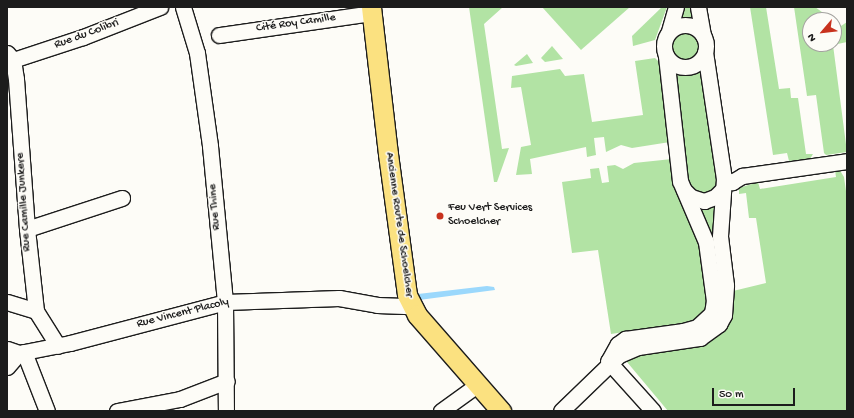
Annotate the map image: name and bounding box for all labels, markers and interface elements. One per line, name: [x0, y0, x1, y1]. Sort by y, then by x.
street label: Cité Roy Camille: [255, 11, 337, 37]
north arrow: [802, 12, 842, 52]
street label: Rue du Colibri: [53, 17, 121, 53]
text: N: [805, 31, 819, 43]
street label: Rue Camille Junkere: [14, 152, 36, 252]
street label: Ancienne Route de Schoelcher: [381, 152, 415, 298]
street label: Rue Thine: [207, 183, 225, 231]
place label: Feu Vert Services Schoelcher: [448, 202, 532, 230]
marker: Feu Vert Services Schoelcher: [435, 211, 445, 221]
street label: Rue Vincent Placoly: [135, 296, 231, 332]
scale bar: [714, 380, 797, 406]
text: 50 m: [719, 388, 744, 402]

